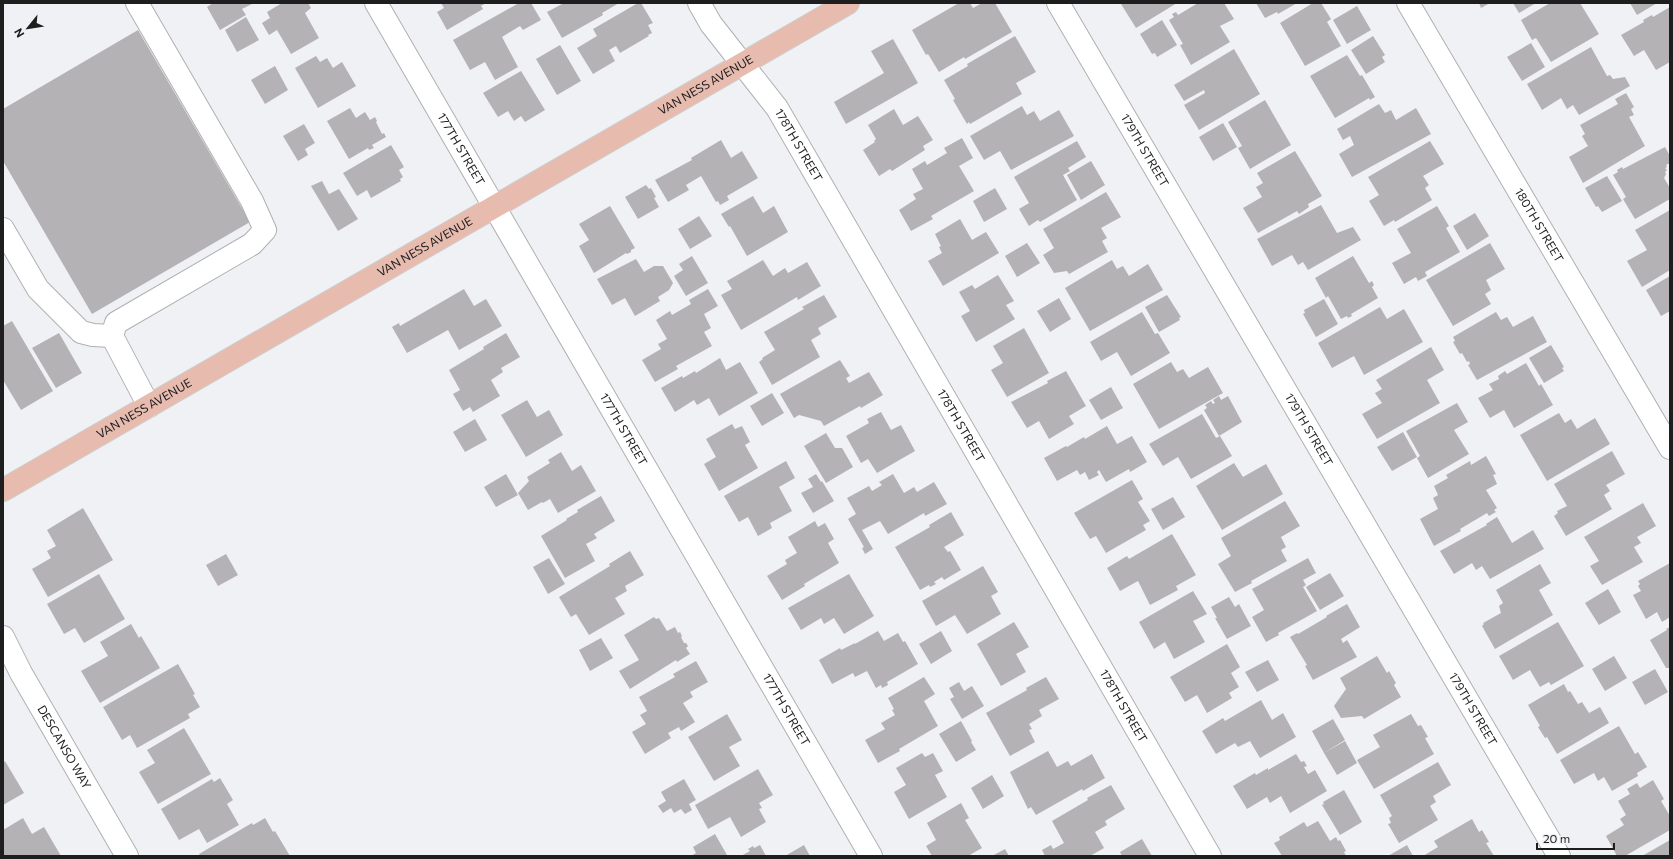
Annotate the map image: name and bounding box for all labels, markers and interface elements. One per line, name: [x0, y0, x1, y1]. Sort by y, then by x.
north arrow: [8, 8, 48, 48]
text: N: [11, 26, 27, 40]
street label: VAN NESS AVENUE: [655, 51, 755, 117]
street label: 178TH STREET: [773, 106, 826, 184]
street label: 177TH STREET: [435, 110, 488, 188]
street label: 179TH STREET: [1119, 111, 1172, 189]
street label: 180TH STREET: [1513, 185, 1567, 265]
street label: VAN NESS AVENUE: [374, 213, 474, 279]
street label: VAN NESS AVENUE: [94, 375, 194, 441]
street label: 178TH STREET: [935, 386, 988, 464]
street label: 177TH STREET: [598, 390, 651, 468]
street label: 179TH STREET: [1283, 390, 1336, 468]
street label: 178TH STREET: [1097, 667, 1151, 745]
street label: 177TH STREET: [760, 670, 814, 748]
street label: 179TH STREET: [1447, 670, 1501, 748]
street label: DESCANSO WAY: [35, 702, 95, 791]
scale bar: [1537, 825, 1614, 851]
text: 20 m: [1543, 831, 1570, 845]

